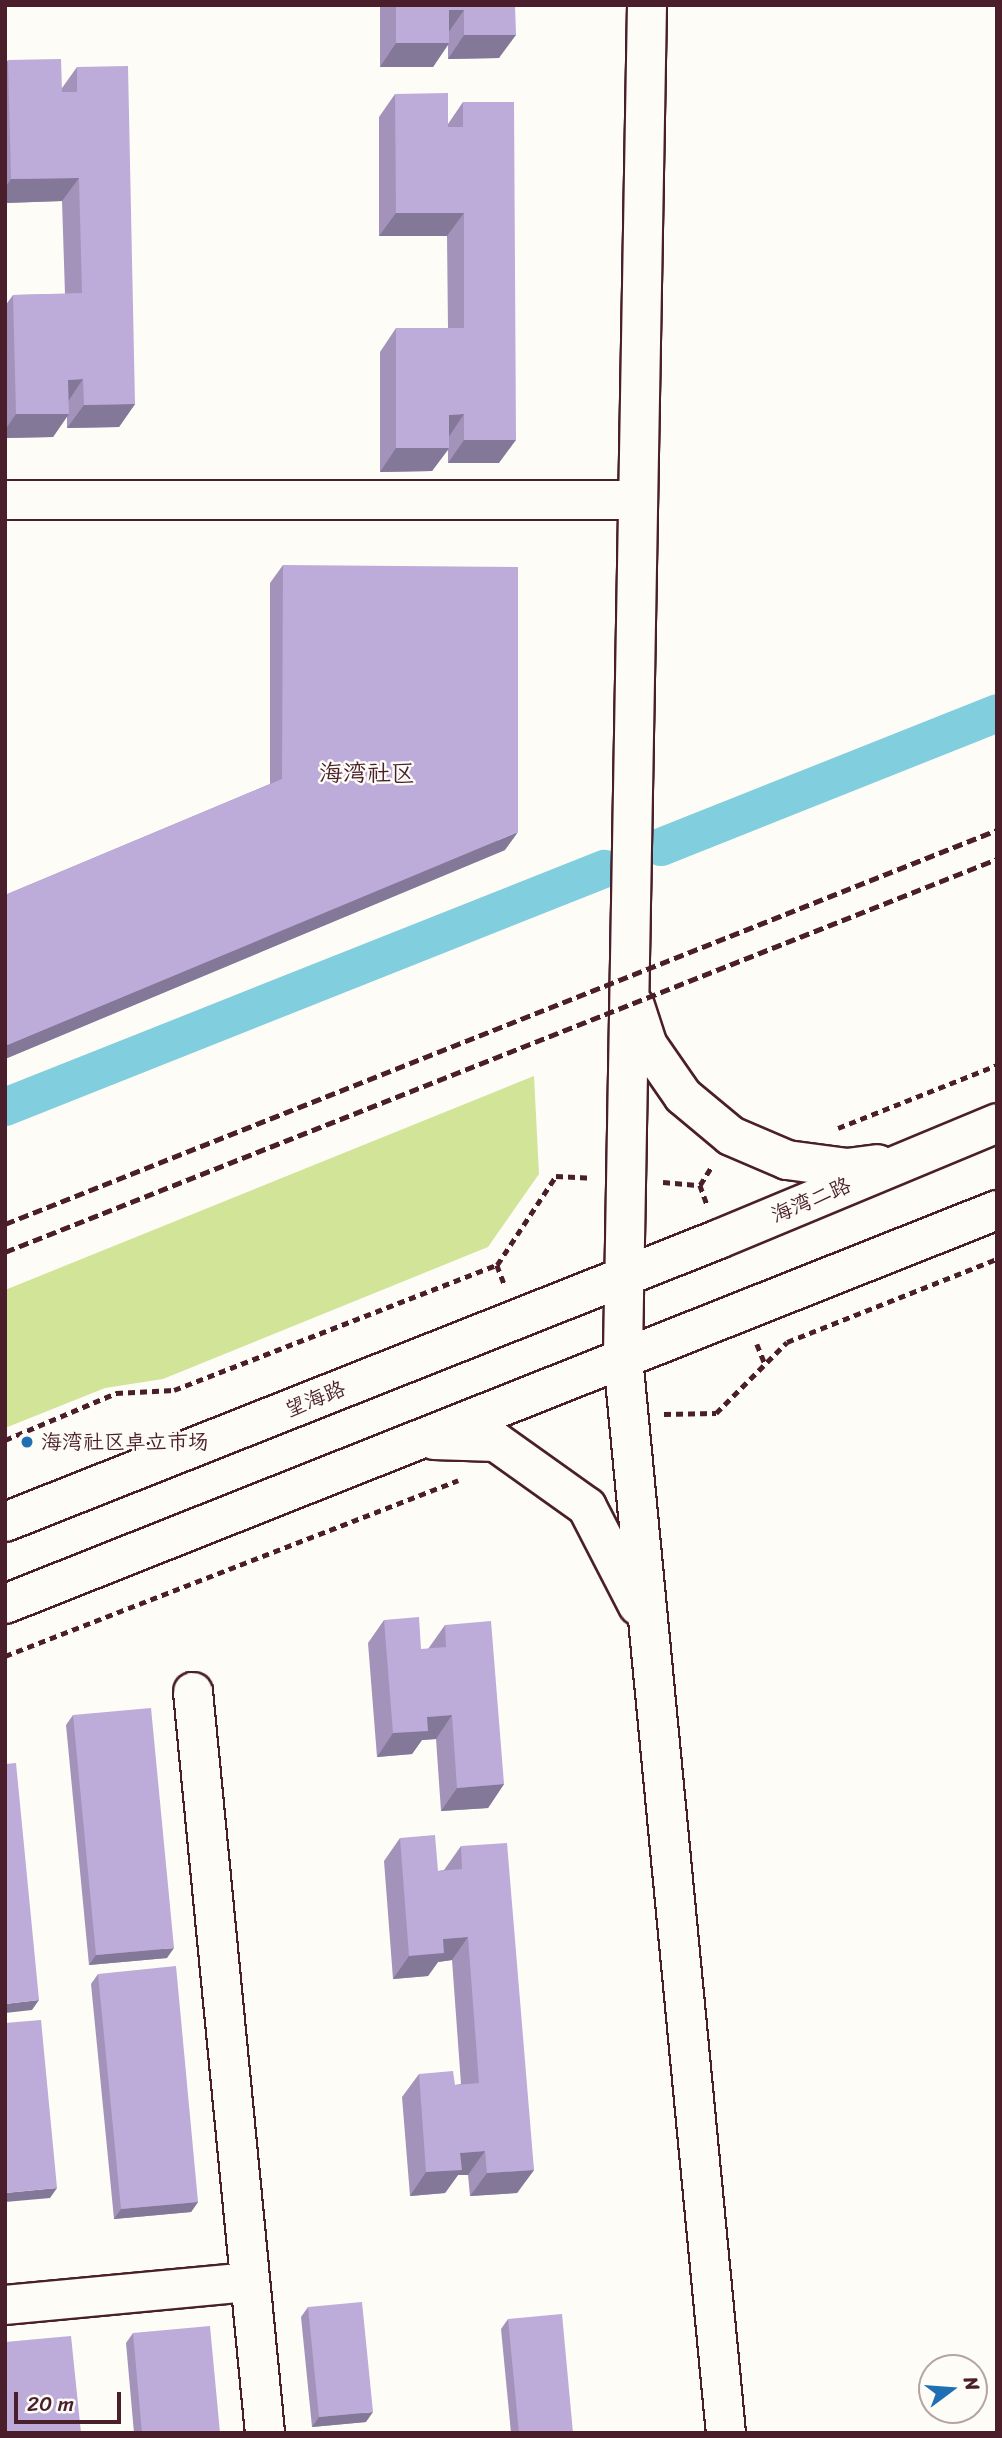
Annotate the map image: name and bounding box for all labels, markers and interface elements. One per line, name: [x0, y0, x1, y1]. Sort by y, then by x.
district label: 海湾社区: [319, 760, 415, 788]
street label: 海湾二路: [767, 1172, 855, 1228]
street label: 望海路: [281, 1376, 349, 1422]
place label: 海湾社区卓立市场: [41, 1429, 209, 1455]
marker: 海湾社区卓立市场: [19, 1434, 35, 1450]
north arrow: [918, 2354, 988, 2424]
text: N: [954, 2373, 989, 2394]
scale bar: [18, 2378, 124, 2422]
text: 20 m: [27, 2385, 74, 2423]

